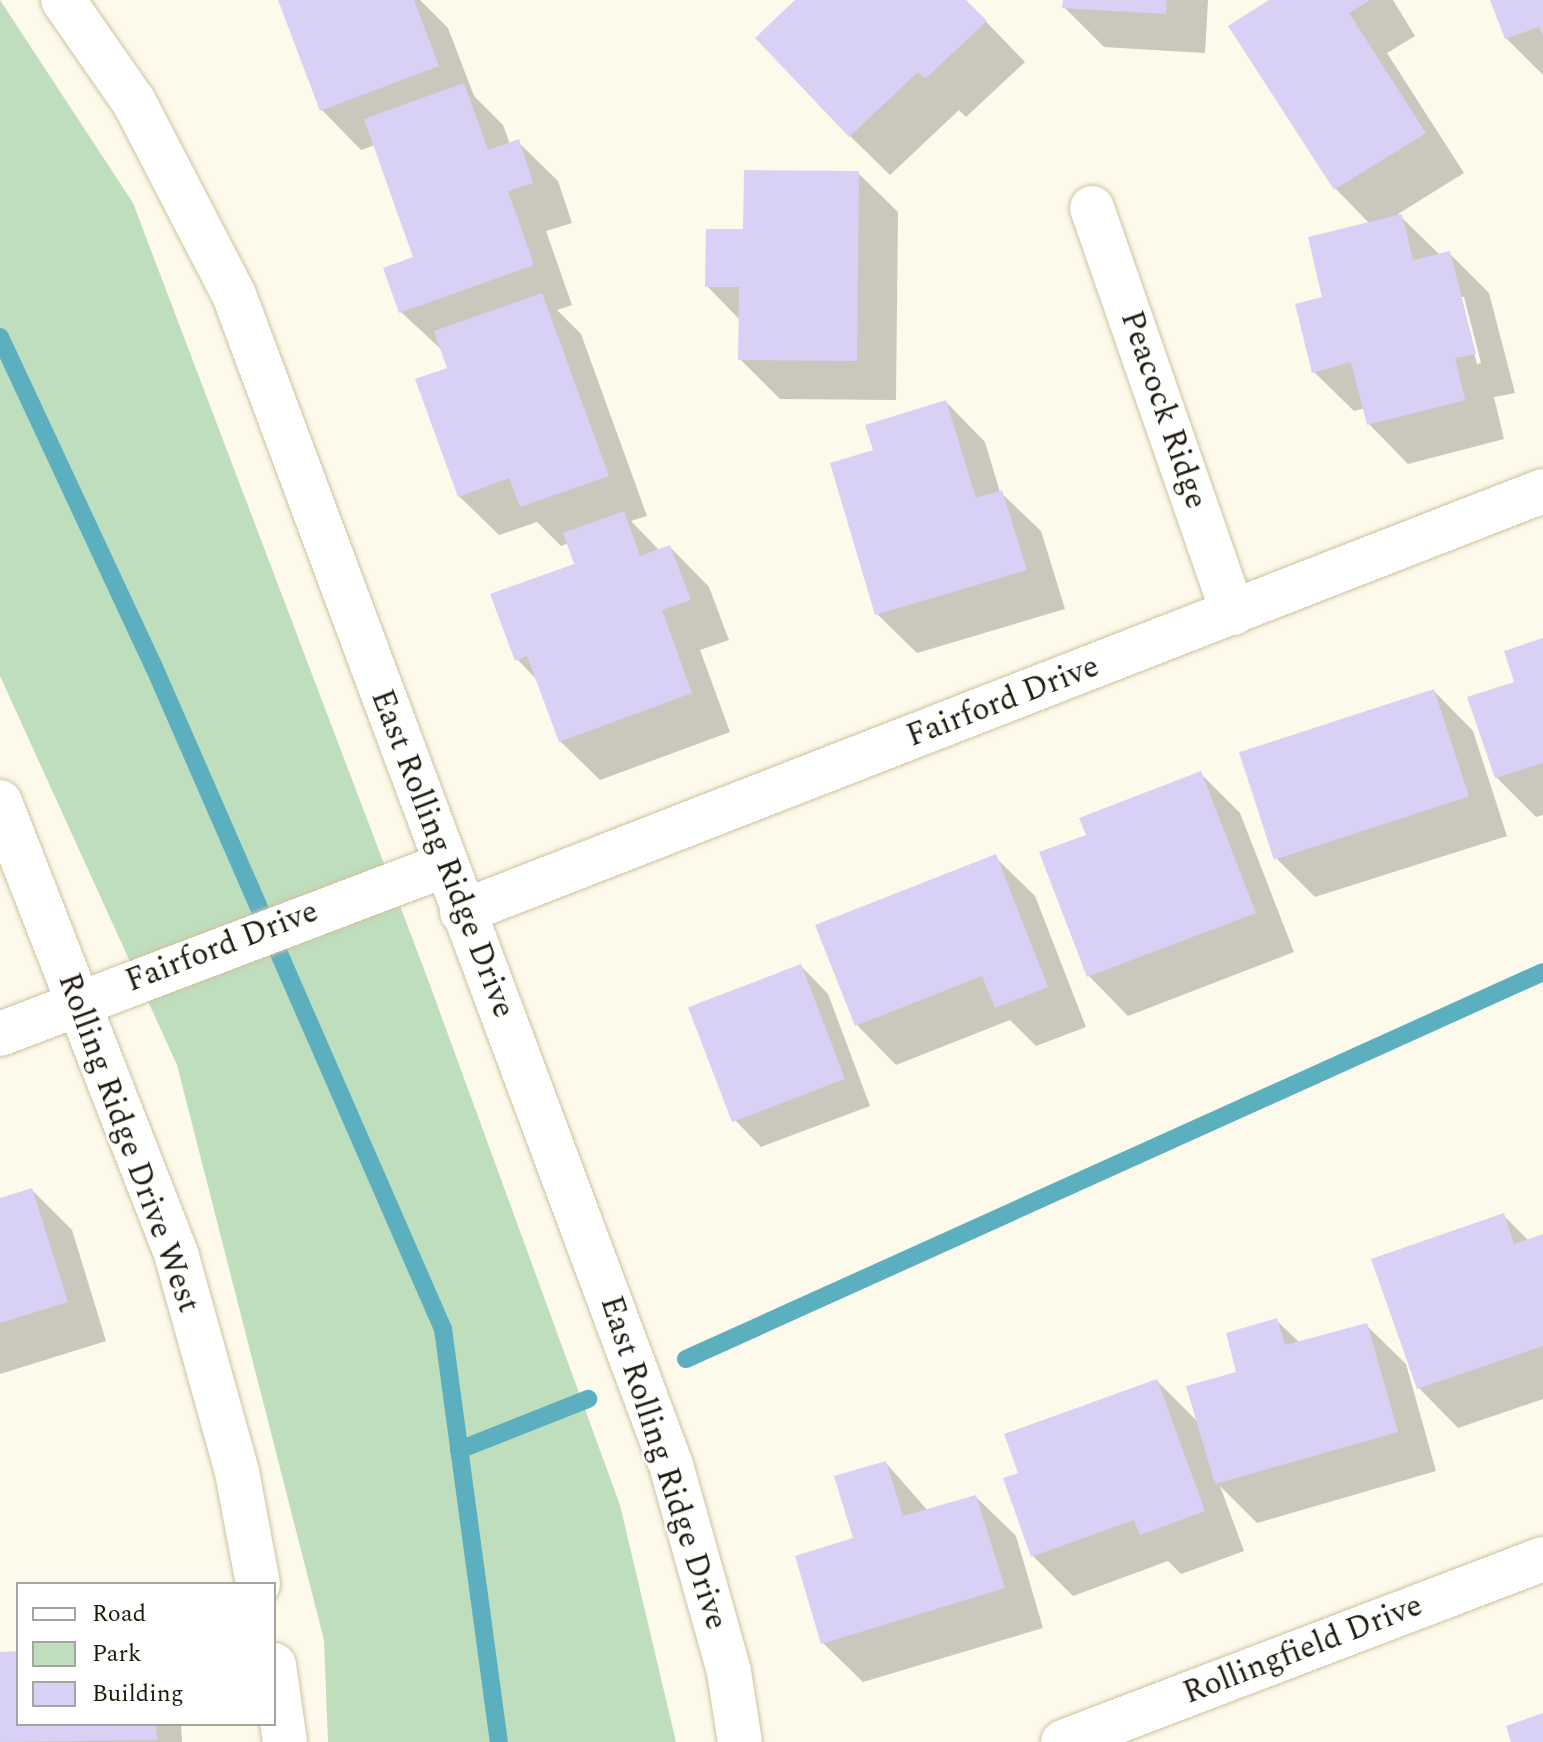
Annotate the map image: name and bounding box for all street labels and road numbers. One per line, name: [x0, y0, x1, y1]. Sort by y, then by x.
street label: Peacock Ridge: [1111, 306, 1215, 514]
street label: Fairford Drive: [901, 648, 1105, 756]
street label: East Rolling Ridge Drive: [362, 684, 522, 1024]
street label: Fairford Drive: [120, 893, 324, 1001]
street label: Rolling Ridge Drive West: [49, 968, 207, 1318]
street label: East Rolling Ridge Drive: [591, 1291, 735, 1635]
street label: Rollingfield Drive: [1178, 1587, 1428, 1713]

